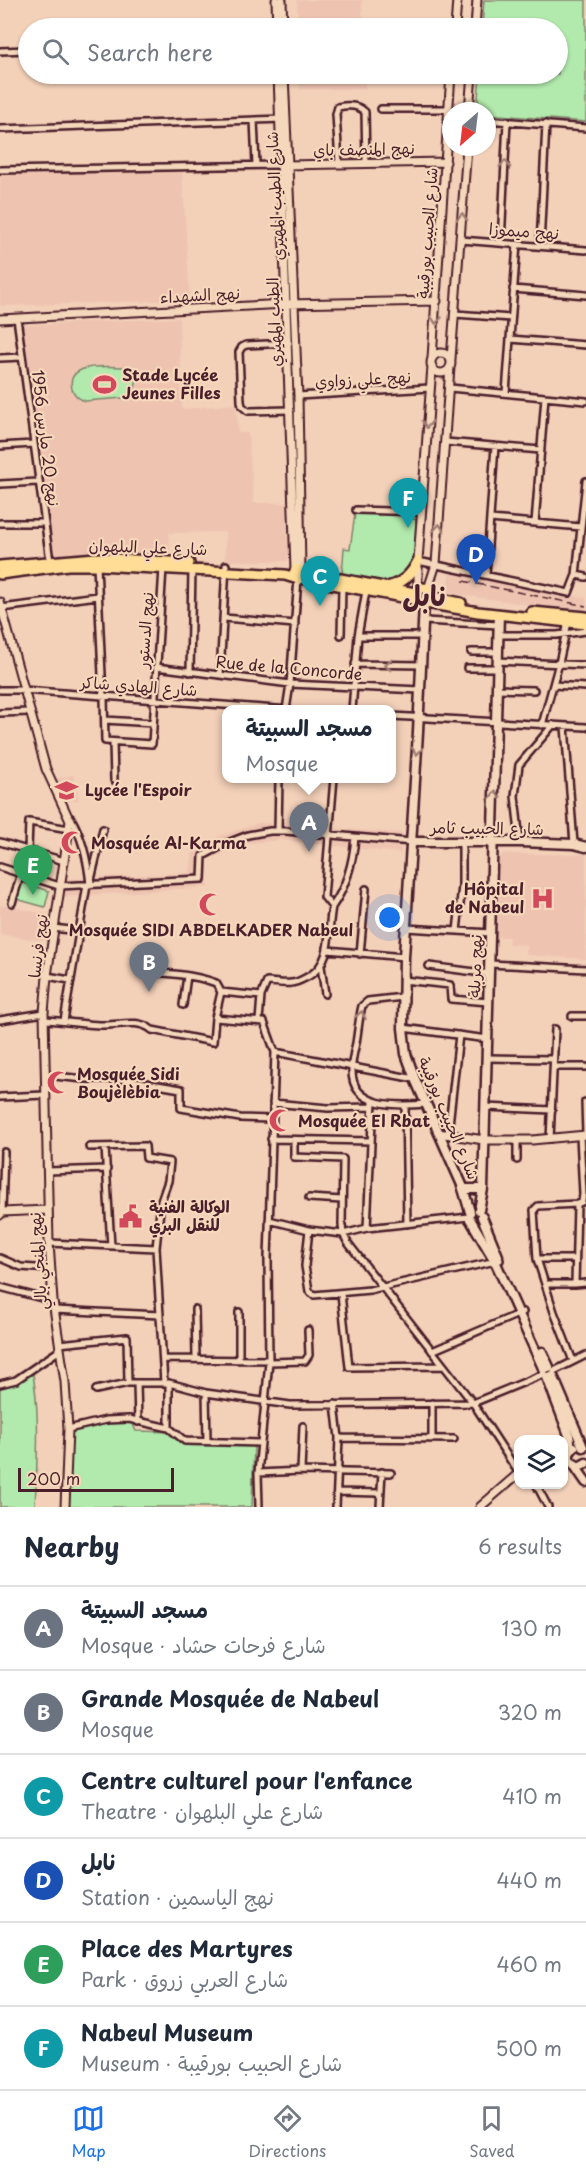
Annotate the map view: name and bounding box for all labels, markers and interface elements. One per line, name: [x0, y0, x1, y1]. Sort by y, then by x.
search box: [18, 18, 568, 84]
icon: search: [39, 35, 72, 68]
text: Search here: [87, 35, 213, 68]
north arrow: [442, 102, 496, 156]
street label: شارع الطيب المهيري: [259, 131, 290, 261]
street label: نهج المنصف باي: [313, 135, 415, 162]
one-way arrow: [498, 159, 511, 168]
street label: شارع الحبيب بورقيبة: [409, 167, 444, 299]
one-way arrow: [456, 213, 469, 222]
street label: نهج ميموزا: [488, 216, 560, 244]
street label: الطيب المهيري: [259, 277, 288, 367]
street label: نهج الشهداء: [159, 280, 241, 308]
one-way arrow: [430, 316, 443, 325]
place label: Stade Lycée Jeunes Filles: [122, 362, 221, 404]
street label: نهج علي زواوي: [314, 364, 412, 396]
street label: نهج 20 مارس 1956: [27, 368, 67, 507]
sports icon: Stade Lycée Jeunes Filles: [91, 371, 117, 397]
one-way arrow: [421, 420, 434, 429]
pin: F: [388, 478, 428, 528]
one-way arrow: [432, 523, 445, 532]
street label: شارع علي البلهوان: [88, 532, 208, 564]
pin: D: [456, 534, 496, 584]
pin: C: [300, 556, 340, 606]
district label: نابل: [402, 573, 446, 616]
street label: نهج الدستور: [129, 591, 159, 671]
street label: Rue de la Concorde: [215, 649, 363, 685]
one-way arrow: [383, 659, 392, 671]
street label: شارع الهادي شاكر: [78, 669, 198, 702]
popup: [222, 705, 396, 783]
text: مسجد السبيتة: [246, 710, 372, 743]
one-way arrow: [411, 746, 424, 755]
text: Mosque: [246, 748, 318, 778]
school or university icon: Lycée l'Espoir: [54, 777, 80, 803]
place label: Lycée l'Espoir: [85, 777, 192, 801]
one-way arrow: [489, 790, 501, 799]
pin: A: [290, 802, 328, 852]
street label: شارع الحبيب ثامر: [428, 814, 544, 841]
mosque icon: Mosquée Al-Karma: [60, 830, 86, 856]
place label: Mosquée Al-Karma: [91, 830, 247, 854]
pin: E: [14, 846, 52, 895]
place label: Hôpital de Nabeul: [445, 876, 524, 918]
hospital icon: Hôpital de Nabeul: [529, 885, 555, 911]
mosque icon: Mosquée SIDI ABDELKADER Nabeul: [198, 892, 224, 918]
your location: [375, 903, 404, 932]
street label: نهج فرنسا: [21, 912, 53, 979]
place label: Mosquée SIDI ABDELKADER Nabeul: [69, 917, 353, 941]
street label: نهج مربلة: [461, 934, 487, 998]
pin: B: [130, 942, 168, 992]
one-way arrow: [354, 1011, 367, 1021]
street label: شارع الحبيب بورقيبة: [412, 1052, 487, 1183]
place label: Mosquée Sidi Boujèlèbia: [77, 1061, 180, 1103]
mosque icon: Mosquée Sidi Boujèlèbia: [46, 1070, 72, 1096]
mosque icon: Mosquée El Rbat: [267, 1108, 293, 1134]
place label: Mosquée El Rbat: [298, 1108, 430, 1132]
place label: الوكالة الفنية للنقل البري: [149, 1194, 230, 1238]
public building icon: الوكالة الفنية للنقل البري: [118, 1203, 144, 1229]
street label: نهج المنجي بالي: [22, 1211, 56, 1311]
map controls: [514, 1435, 568, 1489]
button: layers: [514, 1435, 568, 1489]
scale bar: [18, 1465, 174, 1492]
text: 200 m: [27, 1466, 80, 1490]
text: Nearby: [24, 1527, 119, 1566]
text: 6 results: [478, 1531, 562, 1561]
text: مسجد السبيتة: [81, 1592, 208, 1625]
text: A: [36, 1613, 51, 1643]
text: 130 m: [502, 1613, 562, 1643]
text: Mosque · شارع فرحات حشاد: [81, 1630, 326, 1660]
text: Grande Mosquée de Nabeul: [81, 1681, 379, 1714]
text: B: [37, 1697, 50, 1727]
text: 320 m: [498, 1697, 562, 1727]
text: Mosque: [81, 1714, 154, 1744]
text: Centre culturel pour l'enfance: [81, 1763, 413, 1796]
text: C: [36, 1781, 51, 1811]
text: 410 m: [502, 1781, 562, 1811]
text: Theatre · شارع علي البلهوان: [81, 1796, 323, 1826]
text: نابل: [81, 1844, 115, 1877]
text: D: [36, 1865, 51, 1895]
text: 440 m: [497, 1865, 562, 1895]
text: Station · نهج الياسمين: [81, 1882, 274, 1912]
text: Place des Martyres: [81, 1931, 293, 1964]
text: E: [37, 1949, 50, 1979]
text: 460 m: [496, 1949, 562, 1979]
text: Park · شارع العربي زروق: [81, 1964, 288, 1994]
text: Nabeul Museum: [81, 2015, 253, 2048]
text: F: [38, 2033, 49, 2063]
text: 500 m: [495, 2033, 562, 2063]
text: Museum · شارع الحبيب بورقيبة: [81, 2048, 342, 2078]
tab: Map: [71, 2102, 106, 2162]
tab: Directions: [248, 2102, 326, 2162]
tab: Saved: [469, 2102, 515, 2162]

